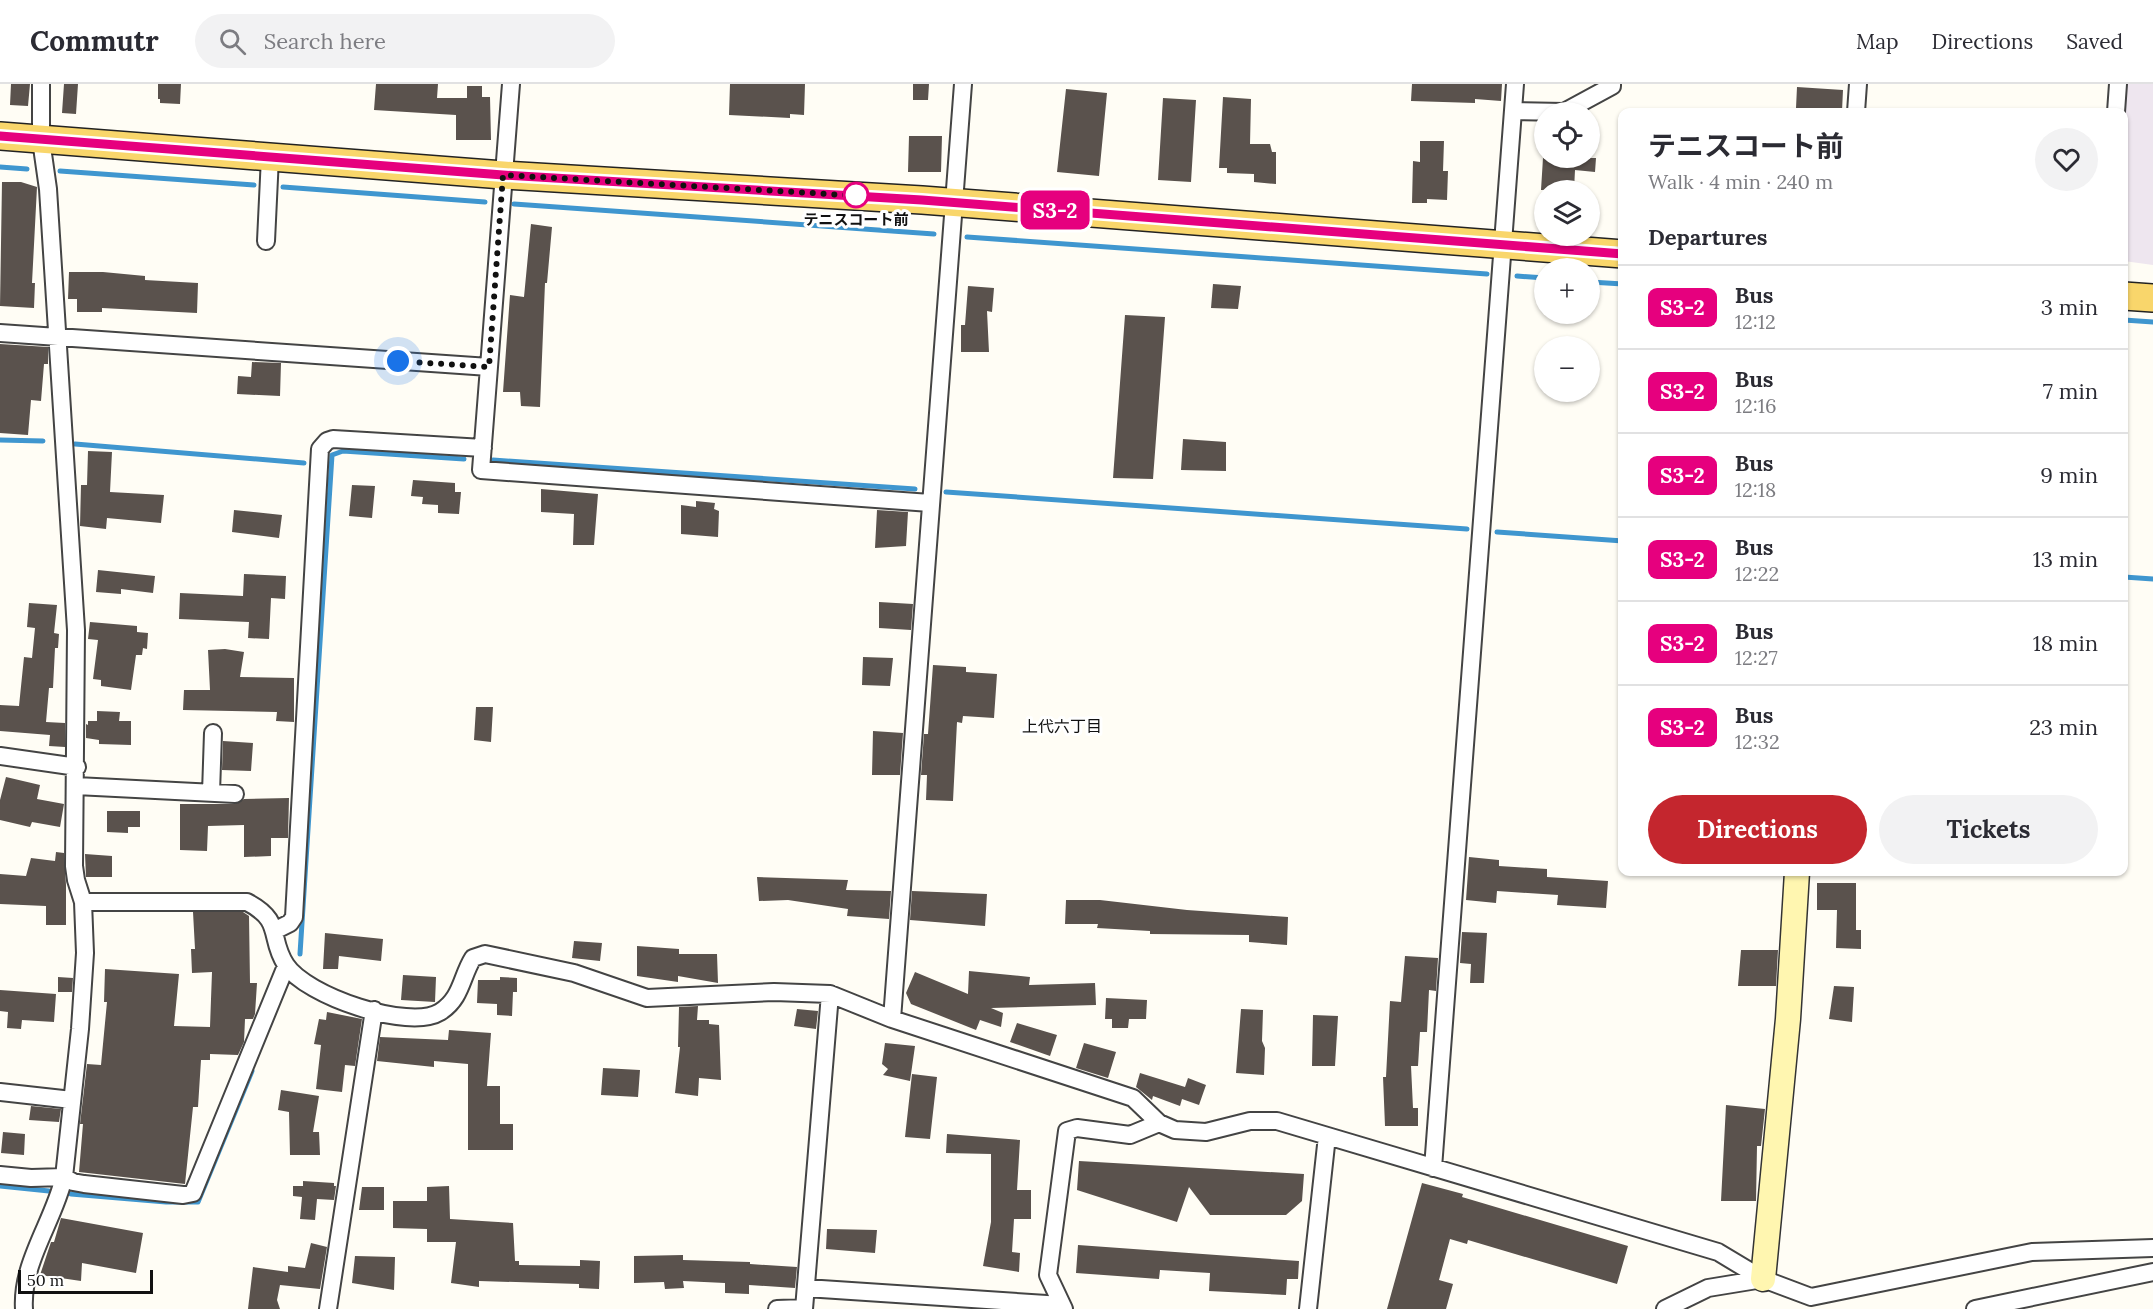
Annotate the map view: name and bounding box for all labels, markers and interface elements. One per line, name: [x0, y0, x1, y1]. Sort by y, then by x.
search box: [195, 14, 615, 68]
text: Commutr: [30, 23, 159, 59]
icon: search: [216, 25, 249, 58]
text: Search here: [264, 27, 386, 55]
text: Map: [1856, 28, 1899, 55]
text: Directions: [1932, 28, 2033, 55]
text: Saved: [2066, 28, 2123, 55]
map controls: [1534, 102, 1600, 402]
button: locate: [1534, 102, 1600, 168]
text: テニスコート前: [1648, 128, 1844, 164]
button: heart: [2035, 128, 2098, 191]
text: Walk · 4 min · 240 m: [1648, 169, 1833, 194]
button: layers: [1534, 180, 1600, 246]
marker: テニスコート前: [843, 182, 869, 208]
line badge: S3-2: [1013, 190, 1097, 230]
text: S3-2: [1033, 197, 1077, 224]
place label: テニスコート前: [803, 210, 909, 229]
text: Departures: [1648, 223, 1767, 251]
button: +: [1534, 258, 1600, 324]
text: Bus: [1735, 281, 1773, 309]
text: 3 min: [2041, 293, 2098, 321]
text: S3-2: [1660, 294, 1705, 321]
text: 12:12: [1735, 309, 1776, 334]
button: −: [1534, 336, 1600, 402]
your location: [383, 346, 413, 376]
text: Bus: [1735, 365, 1773, 393]
text: 7 min: [2043, 377, 2098, 405]
text: S3-2: [1660, 378, 1705, 405]
text: 12:16: [1735, 393, 1777, 418]
text: Bus: [1735, 449, 1773, 477]
text: 9 min: [2040, 461, 2098, 489]
text: S3-2: [1660, 462, 1705, 489]
text: 12:18: [1735, 477, 1776, 502]
text: Bus: [1735, 533, 1773, 561]
text: 13 min: [2033, 545, 2098, 573]
text: S3-2: [1660, 546, 1705, 573]
text: 12:22: [1735, 561, 1779, 586]
text: Bus: [1735, 617, 1773, 645]
text: 18 min: [2033, 629, 2098, 657]
text: S3-2: [1660, 630, 1705, 657]
text: 12:27: [1735, 645, 1778, 670]
text: Bus: [1735, 701, 1773, 729]
text: 23 min: [2029, 713, 2098, 741]
text: S3-2: [1660, 714, 1705, 741]
district label: 上代六丁目: [1022, 716, 1102, 736]
text: 12:32: [1735, 729, 1780, 754]
button: Directions: [1648, 795, 1867, 864]
button: Tickets: [1879, 795, 2098, 864]
scale bar: [18, 1267, 153, 1294]
text: 50 m: [27, 1270, 64, 1290]

